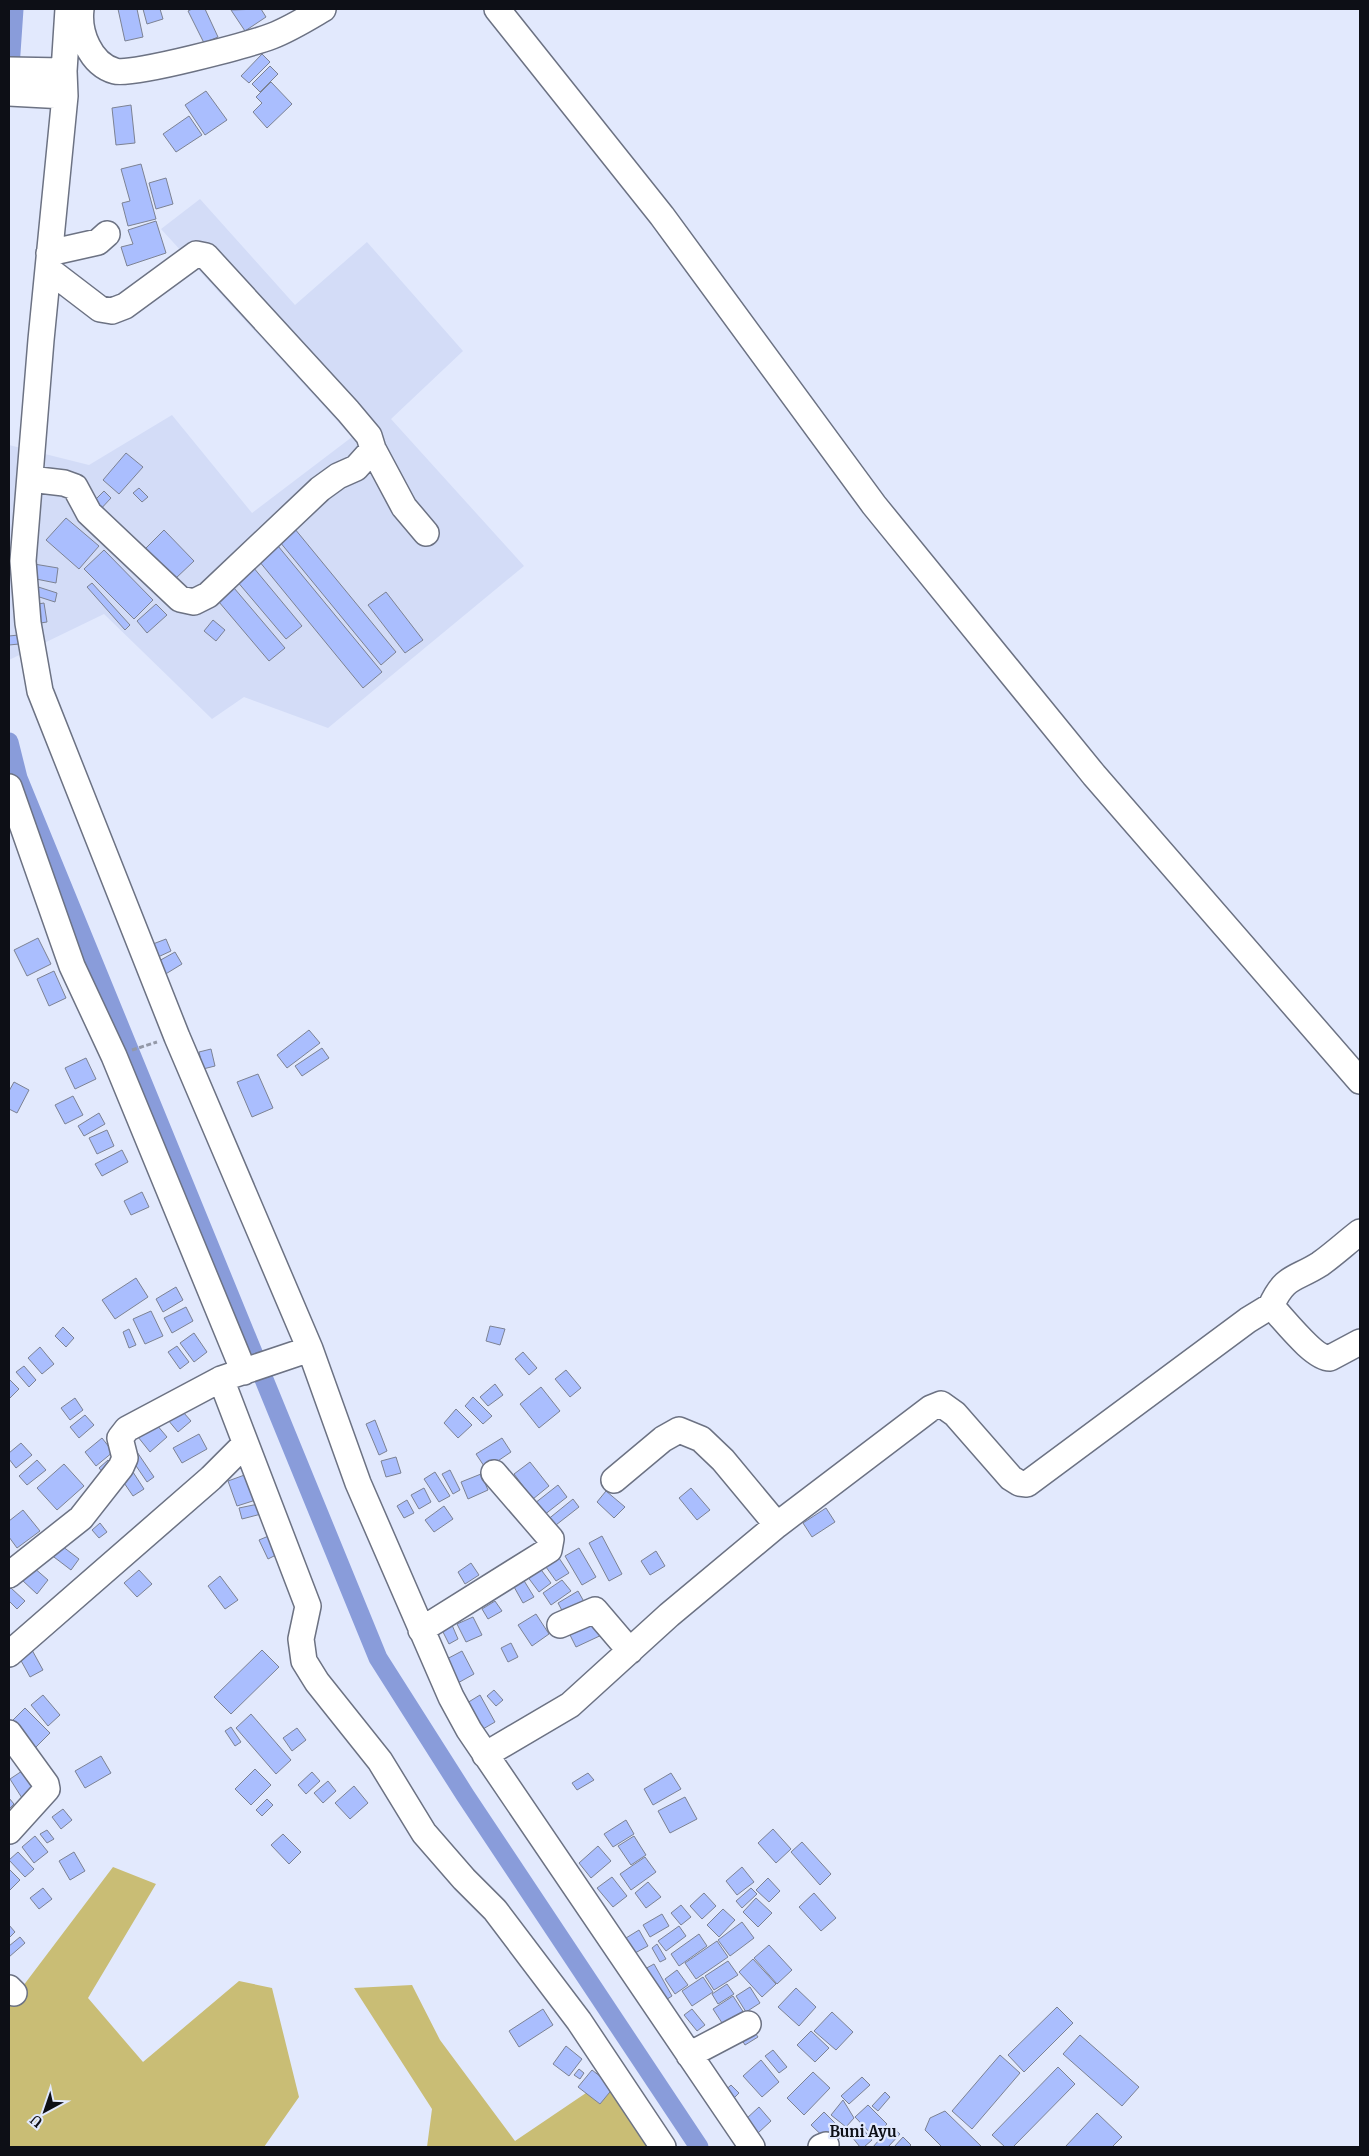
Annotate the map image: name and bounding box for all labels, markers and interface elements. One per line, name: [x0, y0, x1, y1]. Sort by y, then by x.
north arrow: [20, 2086, 70, 2136]
text: U: [26, 2110, 46, 2131]
district label: Buni Ayu: [829, 2122, 897, 2141]

